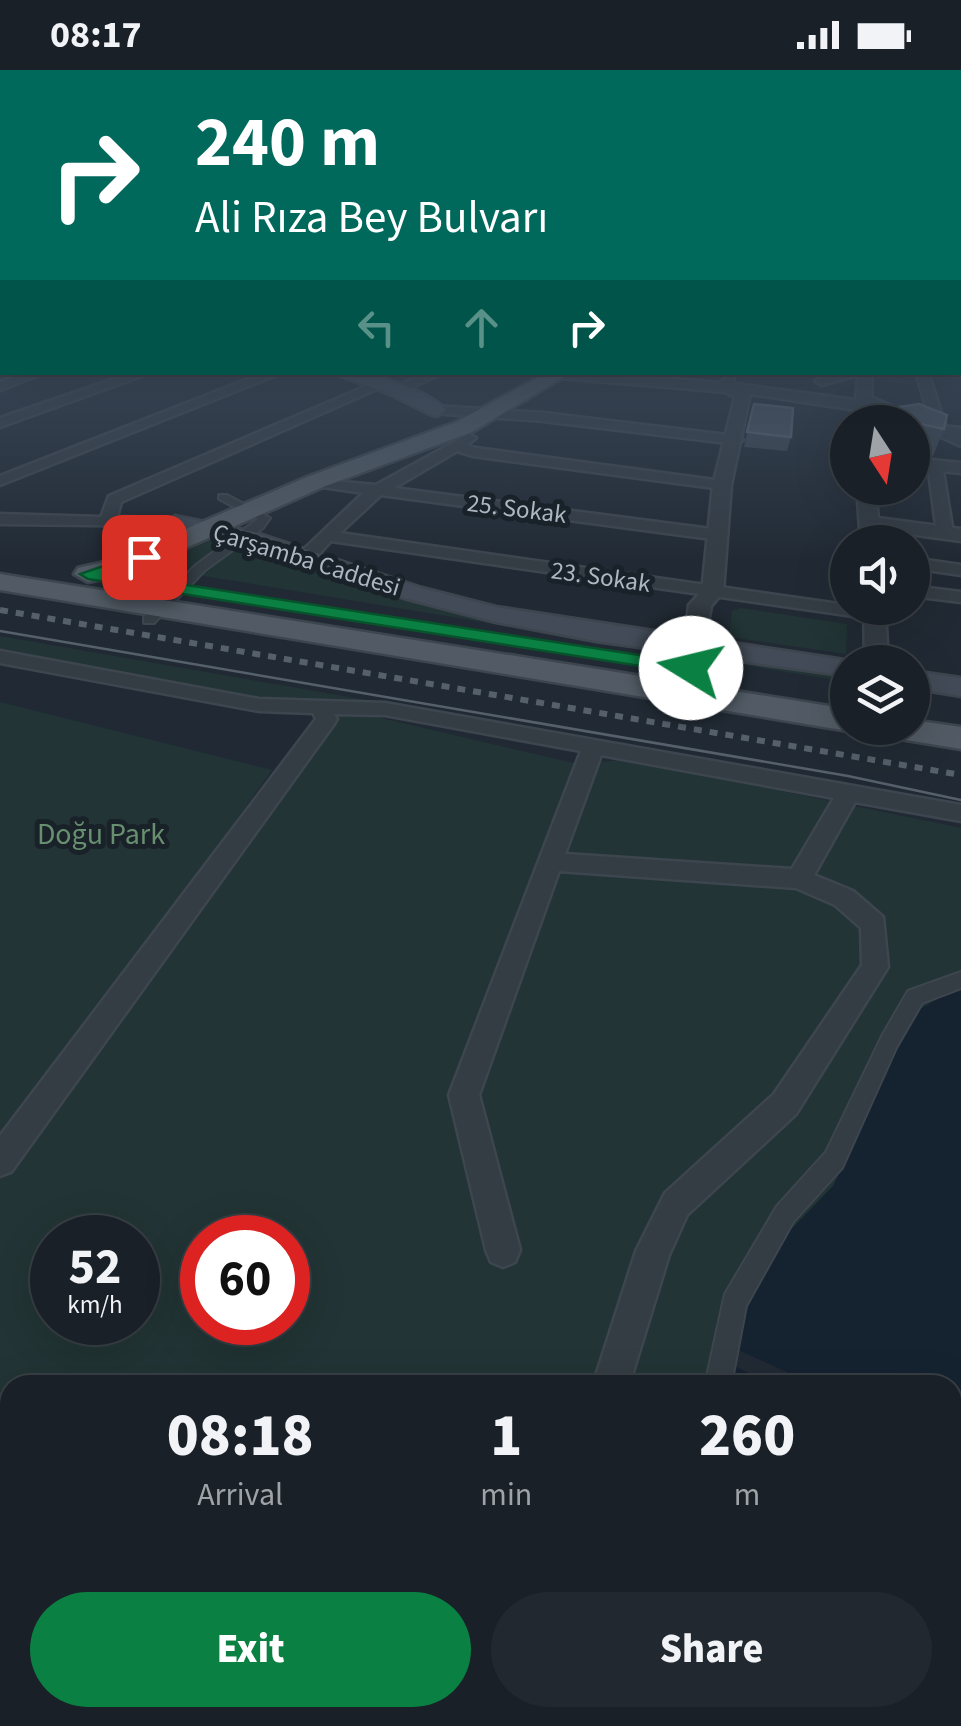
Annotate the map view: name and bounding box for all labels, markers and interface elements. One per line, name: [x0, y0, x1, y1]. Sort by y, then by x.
text: 08:17: [50, 8, 142, 62]
text: 240 m: [195, 93, 380, 193]
icon: right: [30, 110, 160, 240]
text: Ali Rıza Bey Bulvarı: [195, 186, 548, 250]
icon: left: [349, 300, 404, 355]
icon: ahead: [454, 300, 509, 355]
icon: right: [559, 300, 614, 355]
north arrow: [830, 405, 930, 505]
map controls: [830, 405, 930, 745]
street label: 25. Sokak: [465, 485, 569, 533]
street label: Çarşamba Caddesi: [209, 514, 405, 606]
pin: [102, 515, 187, 600]
button: sound: [830, 525, 930, 625]
icon: arrive: [117, 530, 172, 585]
street label: 23. Sokak: [549, 552, 654, 602]
position arrow: [639, 616, 743, 720]
button: layers: [830, 645, 930, 745]
park label: Doğu Park: [37, 813, 165, 856]
speed limit sign: 60: [180, 1215, 310, 1345]
text: 52: [69, 1232, 121, 1303]
text: km/h: [67, 1287, 123, 1323]
text: 08:18: [167, 1394, 314, 1479]
text: 1: [490, 1394, 522, 1479]
text: 260: [699, 1394, 795, 1479]
text: Arrival: [197, 1472, 283, 1518]
text: min: [480, 1472, 532, 1518]
text: m: [734, 1472, 760, 1518]
button: Exit: [30, 1592, 471, 1707]
button: Share: [491, 1592, 932, 1707]

